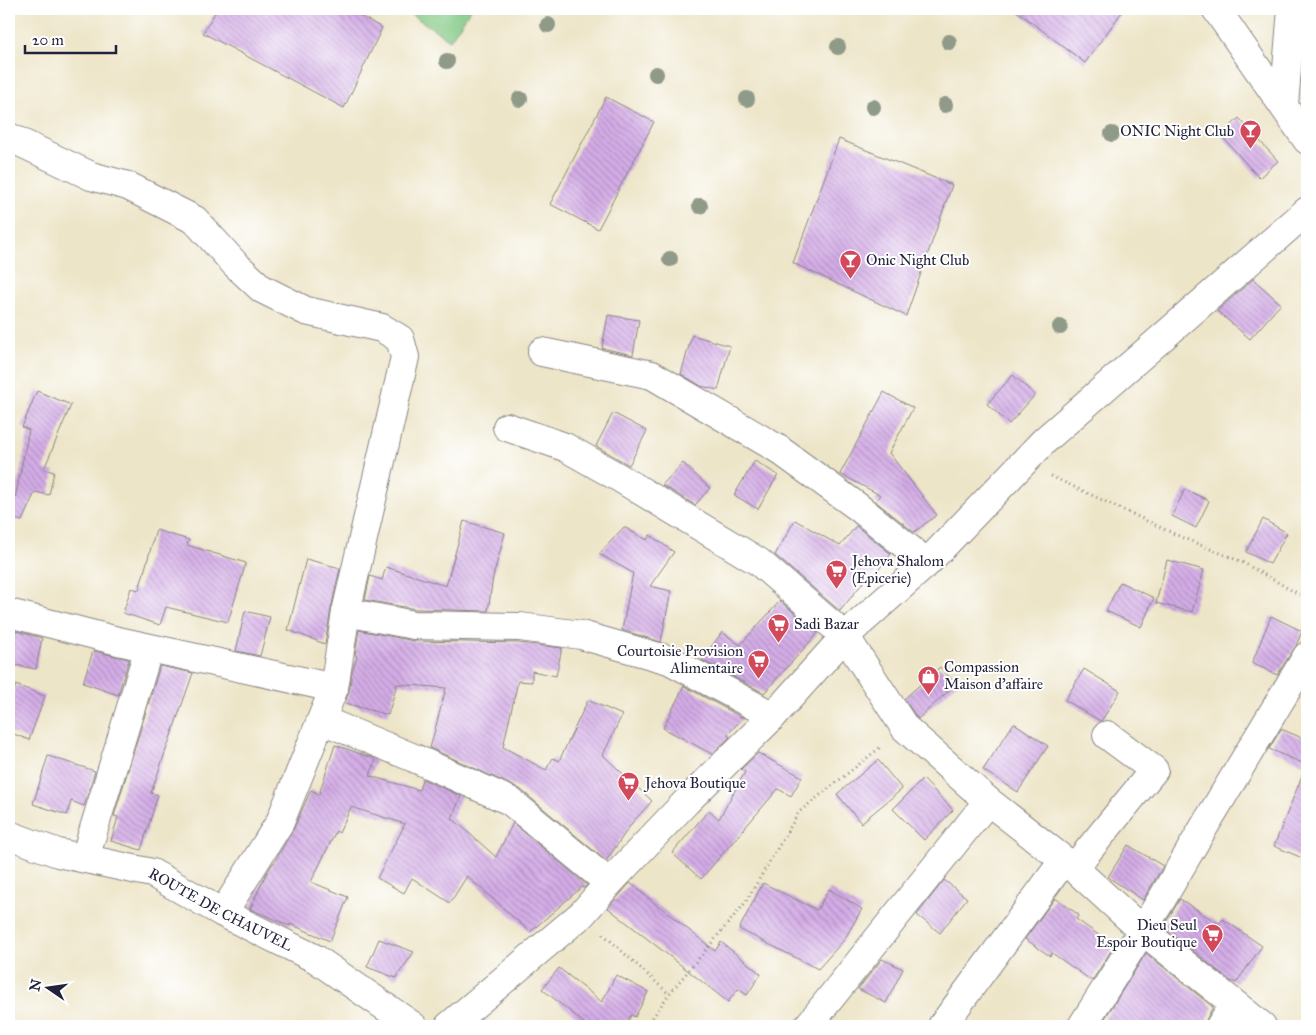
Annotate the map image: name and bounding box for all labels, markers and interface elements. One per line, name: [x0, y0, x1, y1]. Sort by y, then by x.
scale bar: [25, 22, 116, 54]
text: 20 m: [32, 31, 64, 49]
bar icon: ONIC Night Club: [1238, 119, 1262, 150]
place label: ONIC Night Club: [1120, 122, 1234, 140]
bar icon: Onic Night Club: [838, 248, 862, 279]
place label: Onic Night Club: [866, 251, 969, 269]
place label: Jehova Shalom (Epicerie): [850, 552, 944, 588]
supermarket icon: Jehova Shalom (Epicerie): [824, 558, 848, 589]
supermarket icon: Sadi Bazar: [766, 612, 790, 643]
place label: Sadi Bazar: [794, 615, 859, 633]
place label: Courtoisie Provision Alimentaire: [617, 642, 743, 677]
supermarket icon: Courtoisie Provision Alimentaire: [747, 648, 771, 679]
place label: Compassion Maison d'affaire: [944, 658, 1043, 693]
shop icon: Compassion Maison d'affaire: [916, 664, 940, 695]
supermarket icon: Jehova Boutique: [617, 771, 641, 802]
place label: Jehova Boutique: [643, 774, 746, 793]
street label: ROUTE DE CHAUVEL: [146, 864, 295, 955]
place label: Dieu Seul Espoir Boutique: [1096, 916, 1198, 952]
supermarket icon: Dieu Seul Espoir Boutique: [1201, 922, 1225, 953]
north arrow: [22, 962, 72, 1012]
text: N: [26, 977, 45, 993]

